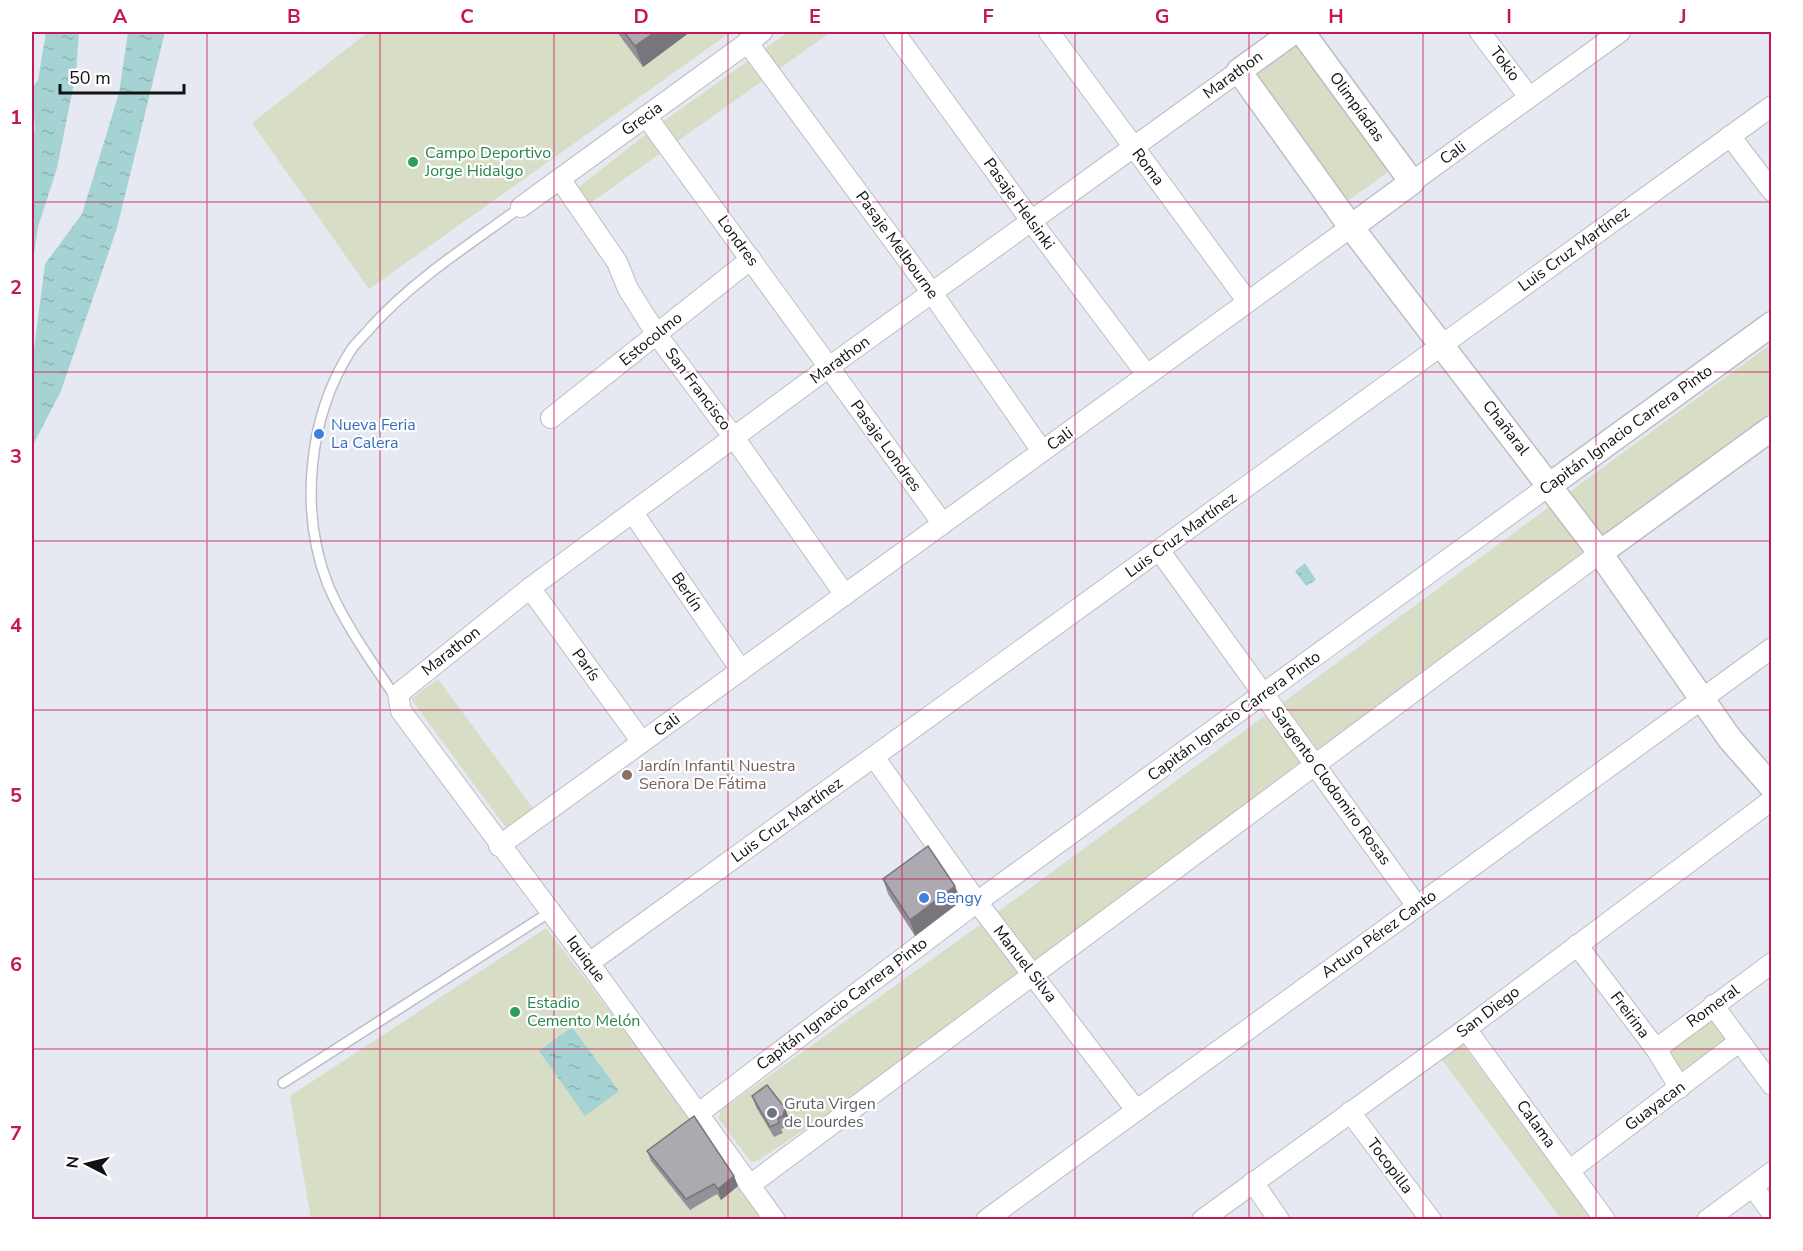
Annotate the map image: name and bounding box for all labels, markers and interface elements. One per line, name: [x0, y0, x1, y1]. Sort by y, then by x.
text: A: [113, 3, 128, 30]
text: B: [287, 3, 301, 30]
text: C: [460, 3, 474, 30]
text: D: [633, 3, 649, 30]
text: E: [809, 3, 821, 30]
text: F: [982, 3, 994, 30]
text: G: [1155, 3, 1169, 30]
text: H: [1328, 3, 1344, 30]
text: I: [1506, 3, 1512, 30]
text: J: [1678, 3, 1687, 30]
street label: Tokio: [1485, 42, 1525, 86]
street label: Marathon: [1199, 46, 1267, 104]
scale bar: [60, 57, 184, 95]
text: 50 m: [69, 66, 111, 90]
street label: Olimpíadas: [1324, 68, 1390, 146]
street label: Grecia: [617, 97, 667, 141]
text: 1: [10, 104, 22, 131]
street label: Cali: [1435, 136, 1471, 170]
place label: Campo Deportivo Jorge Hidalgo: [424, 142, 551, 182]
street label: Roma: [1127, 144, 1169, 190]
street label: Pasaje Helsinki: [978, 154, 1060, 254]
marker: Campo Deportivo Jorge Hidalgo: [406, 155, 420, 169]
street label: Pasaje Melbourne: [850, 187, 944, 303]
street label: Luis Cruz Martínez: [1514, 201, 1634, 297]
street label: Londres: [712, 211, 764, 271]
text: 2: [10, 274, 22, 301]
street label: Estocolmo: [615, 307, 687, 371]
street label: Marathon: [806, 331, 874, 389]
street label: San Francisco: [660, 343, 736, 435]
street label: Capitán Ignacio Carrera Pinto: [1535, 360, 1717, 500]
street label: Pasaje Londres: [845, 396, 927, 496]
street label: Chañaral: [1477, 396, 1535, 460]
place label: Nueva Feria La Calera: [331, 414, 416, 454]
street label: Cali: [1042, 422, 1078, 456]
marker: Nueva Feria La Calera: [312, 427, 326, 441]
text: 3: [10, 443, 22, 470]
street label: Luis Cruz Martínez: [1121, 487, 1241, 583]
street label: Berlín: [666, 568, 708, 616]
text: 4: [10, 612, 22, 639]
street label: Marathon: [417, 621, 485, 681]
street label: París: [567, 644, 605, 686]
street label: Capitán Ignacio Carrera Pinto: [1143, 646, 1325, 786]
street label: Sargento Clodomiro Rosas: [1266, 702, 1396, 870]
street label: Cali: [649, 708, 685, 742]
place label: Jardín Infantil Nuestra Señora De Fátima: [638, 755, 795, 795]
marker: Jardín Infantil Nuestra Señora De Fátima: [620, 768, 634, 782]
street label: Luis Cruz Martínez: [727, 772, 847, 868]
text: 5: [10, 782, 22, 809]
street label: Arturo Pérez Canto: [1317, 885, 1441, 983]
place label: Bengy: [936, 887, 983, 909]
marker: Bengy: [917, 891, 931, 905]
street label: Manuel Silva: [988, 921, 1062, 1007]
street label: Iquique: [561, 931, 611, 987]
street label: Capitán Ignacio Carrera Pinto: [752, 932, 932, 1076]
text: 6: [10, 951, 22, 978]
street label: Romeral: [1682, 979, 1744, 1033]
street label: San Diego: [1452, 981, 1524, 1043]
street label: Freirina: [1605, 987, 1655, 1043]
place label: Estadio Cemento Melón: [527, 992, 640, 1032]
marker: Estadio Cemento Melón: [508, 1005, 522, 1019]
street label: Guayacan: [1620, 1076, 1690, 1136]
place label: Gruta Virgen de Lourdes: [784, 1093, 876, 1133]
street label: Calama: [1511, 1096, 1561, 1152]
marker: Gruta Virgen de Lourdes: [765, 1106, 779, 1120]
text: 7: [10, 1120, 22, 1147]
north arrow: [57, 1134, 117, 1194]
street label: Tocopilla: [1362, 1134, 1418, 1198]
text: N: [61, 1155, 85, 1170]

